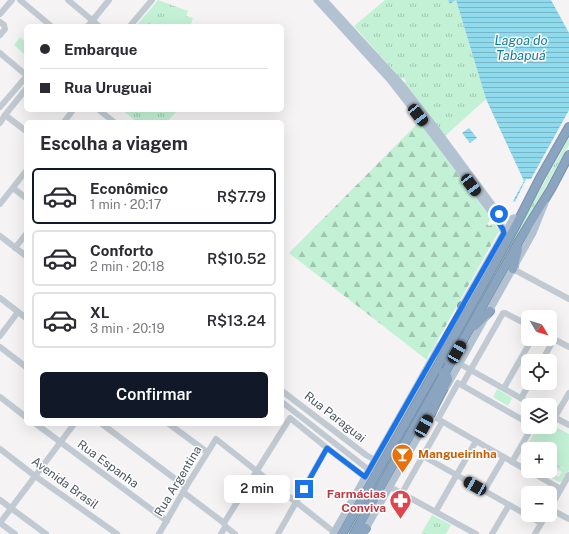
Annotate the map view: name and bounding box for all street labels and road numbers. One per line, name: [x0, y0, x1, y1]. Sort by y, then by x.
street label: Rua Paraguai: [302, 389, 368, 445]
street label: Rua Espanha: [75, 437, 141, 491]
street label: Rua Argentina: [152, 443, 204, 519]
street label: Avenida Brasil: [29, 454, 101, 512]

